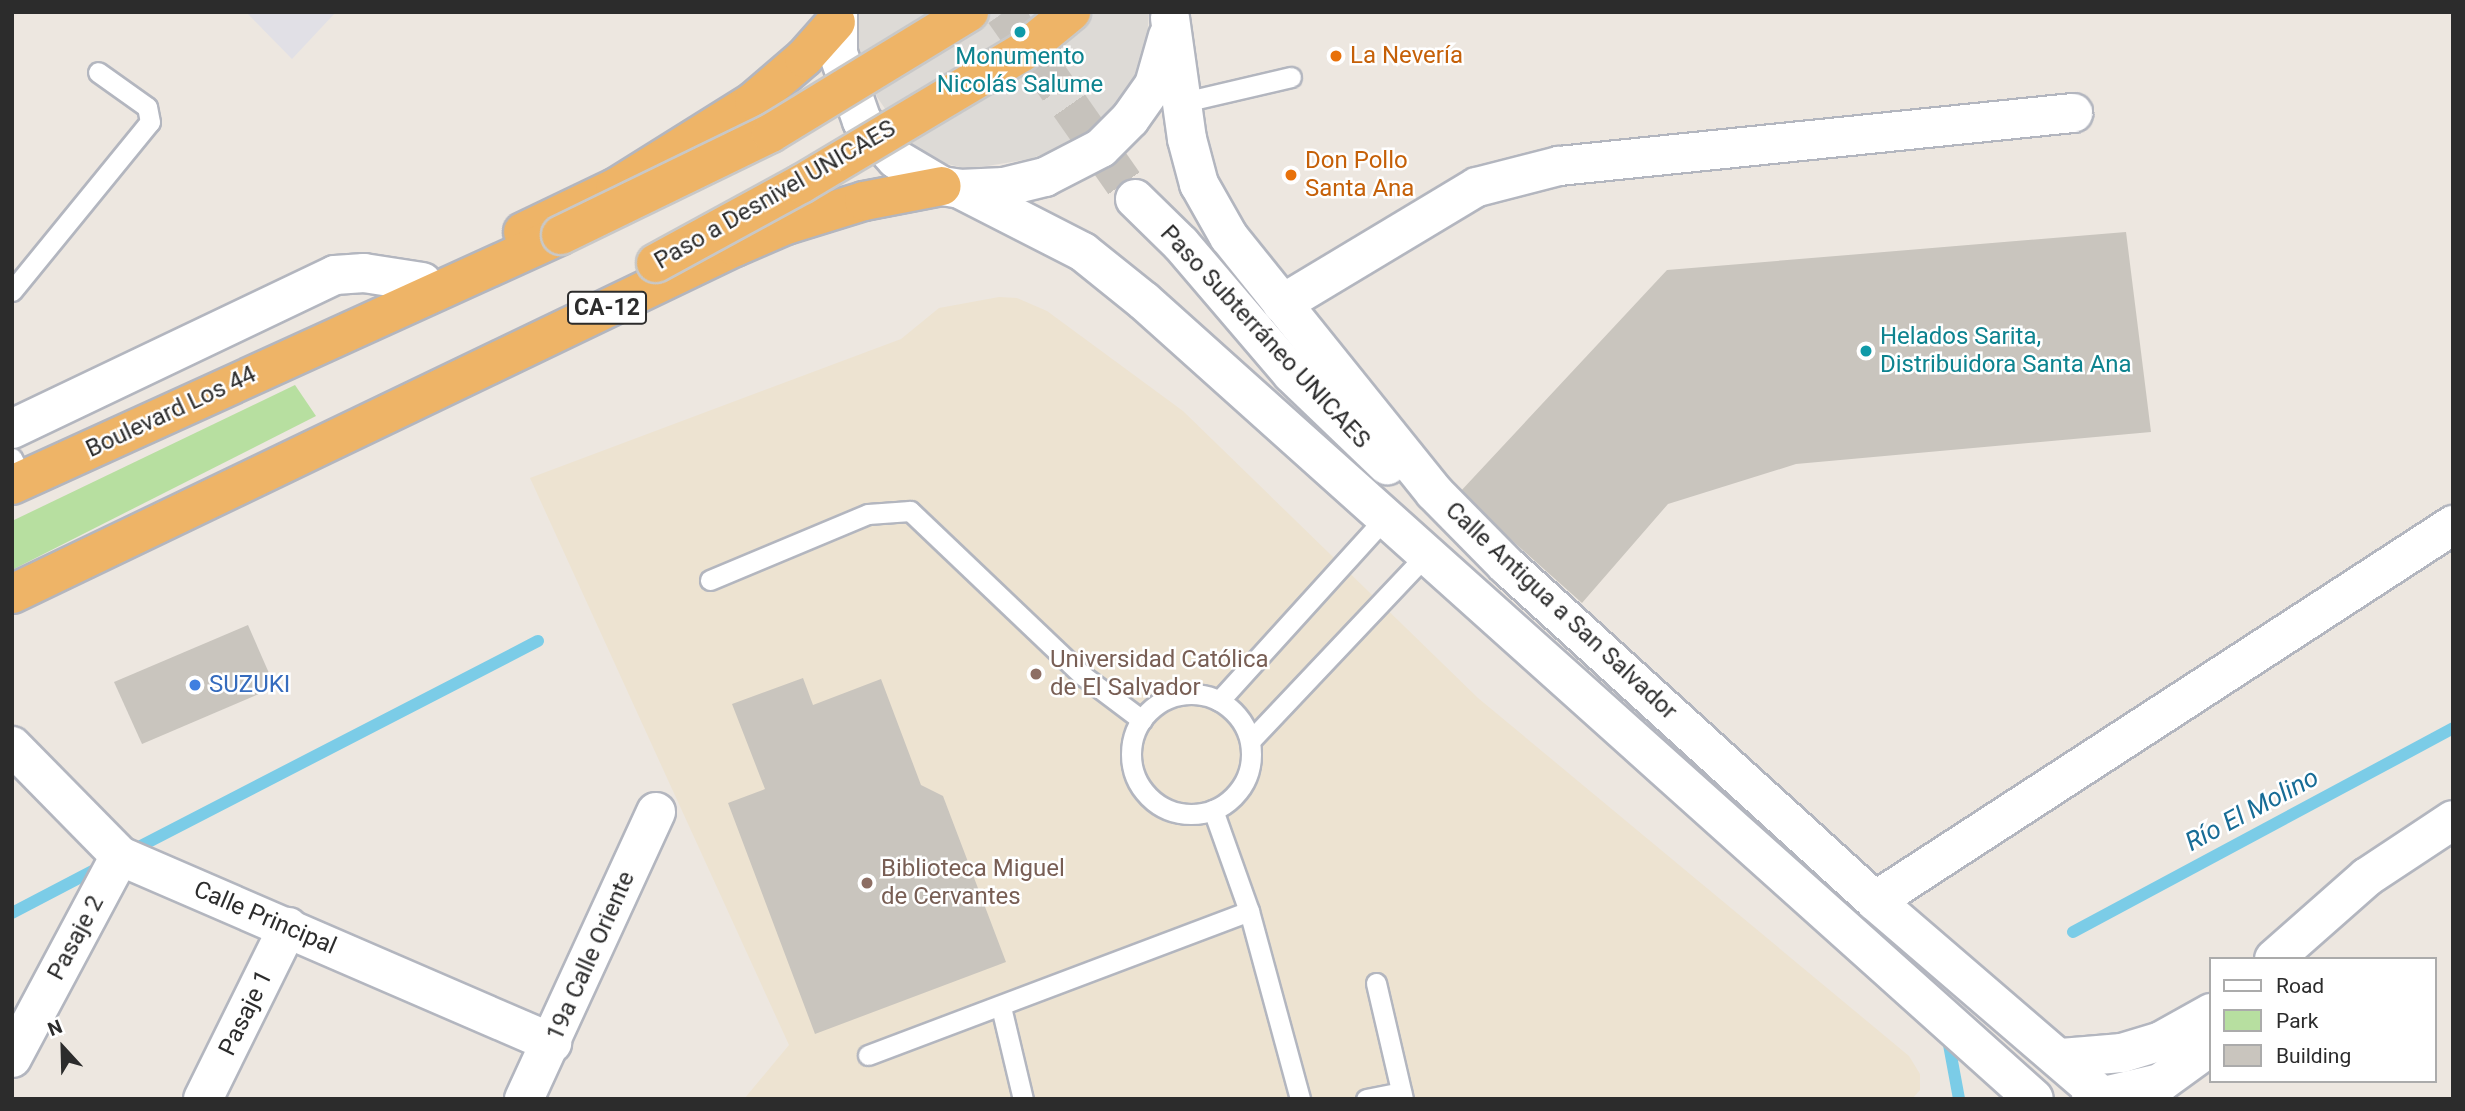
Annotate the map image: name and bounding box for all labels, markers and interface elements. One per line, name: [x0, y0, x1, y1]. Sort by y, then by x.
marker: Monumento Nicolás Salume: [1012, 24, 1028, 40]
place label: La Nevería: [1350, 42, 1463, 70]
place label: Monumento Nicolás Salume: [937, 43, 1103, 99]
marker: La Nevería: [1328, 48, 1344, 64]
street label: Paso a Desnivel UNICAES: [649, 114, 901, 276]
place label: Don Pollo Santa Ana: [1305, 147, 1414, 203]
marker: Don Pollo Santa Ana: [1283, 167, 1299, 183]
street label: Paso Subterráneo UNICAES: [1154, 219, 1376, 455]
road number: CA-12: [567, 288, 647, 328]
place label: Helados Sarita, Distribuidora Santa Ana: [1880, 323, 2132, 379]
marker: Helados Sarita, Distribuidora Santa Ana: [1858, 343, 1874, 359]
street label: Boulevard Los 44: [81, 360, 261, 464]
street label: Calle Antigua a San Salvador: [1439, 496, 1683, 726]
place label: Universidad Católica de El Salvador: [1050, 646, 1269, 702]
marker: Universidad Católica de El Salvador: [1028, 666, 1044, 682]
place label: SUZUKI: [209, 671, 290, 699]
marker: SUZUKI: [187, 677, 203, 693]
water label: Río El Molino: [2180, 762, 2324, 858]
place label: Biblioteca Miguel de Cervantes: [881, 855, 1065, 911]
street label: 19a Calle Oriente: [541, 867, 641, 1045]
street label: Calle Principal: [189, 875, 341, 961]
marker: Biblioteca Miguel de Cervantes: [859, 875, 875, 891]
street label: Pasaje 2: [42, 891, 110, 985]
legend: [2210, 957, 2437, 1083]
street label: Pasaje 1: [213, 966, 279, 1060]
text: Road: [2276, 974, 2324, 998]
text: Park: [2276, 1009, 2318, 1033]
north arrow: [28, 1013, 98, 1083]
text: N: [44, 1015, 65, 1041]
text: Building: [2276, 1044, 2351, 1068]

